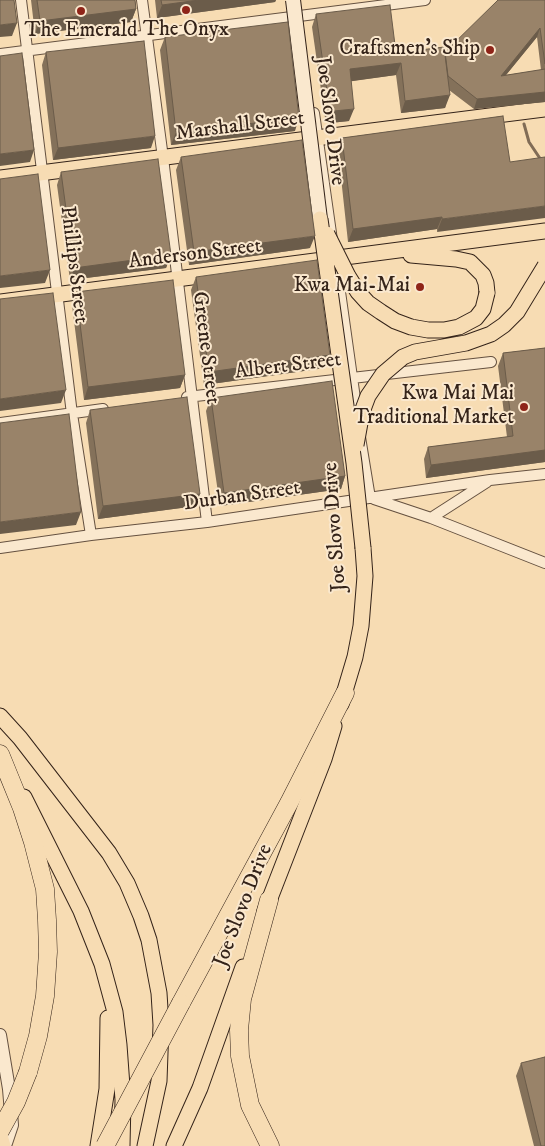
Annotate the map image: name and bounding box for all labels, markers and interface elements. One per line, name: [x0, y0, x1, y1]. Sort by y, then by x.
marker: The Onyx: [180, 4, 192, 16]
marker: The Emerald: [75, 5, 87, 17]
place label: The Onyx: [143, 18, 229, 44]
place label: The Emerald: [25, 19, 137, 45]
place label: Craftsmen's Ship: [339, 37, 480, 63]
marker: Craftsmen's Ship: [484, 44, 496, 56]
street label: Joe Slovo Drive: [309, 55, 349, 187]
street label: Marshall Street: [174, 107, 306, 147]
street label: Phillips Street: [53, 205, 93, 325]
street label: Anderson Street: [127, 234, 263, 276]
place label: Kwa Mai-Mai: [293, 274, 410, 300]
marker: Kwa Mai-Mai: [414, 281, 426, 293]
street label: Greene Street: [186, 290, 224, 406]
street label: Albert Street: [233, 348, 343, 386]
place label: Kwa Mai Mai Traditional Market: [353, 382, 514, 432]
marker: Kwa Mai Mai Traditional Market: [518, 401, 530, 413]
street label: Joe Slovo Drive: [319, 462, 353, 592]
street label: Durban Street: [182, 476, 302, 518]
street label: Joe Slovo Drive: [209, 841, 279, 971]

